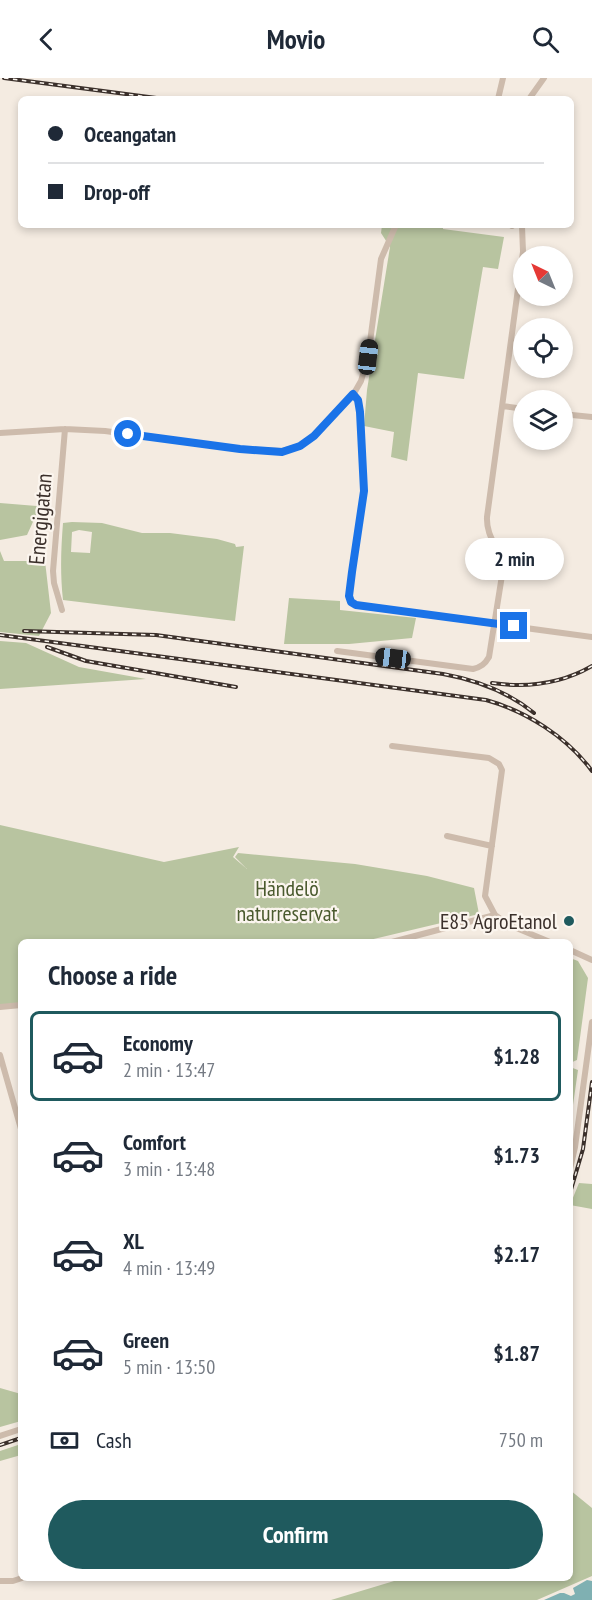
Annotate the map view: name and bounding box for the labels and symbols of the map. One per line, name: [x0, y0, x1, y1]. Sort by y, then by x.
north arrow: [513, 246, 573, 306]
car: [357, 338, 379, 376]
route start: [114, 420, 141, 447]
street label: Energigatan: [22, 472, 58, 566]
callout: 2 min: [464, 539, 564, 581]
route end: [500, 612, 527, 639]
car: [374, 647, 412, 669]
park label: Händelö naturreservat: [236, 874, 338, 927]
place label: E85 AgroEtanol: [440, 907, 558, 935]
marker: E85 AgroEtanol: [562, 914, 576, 928]

